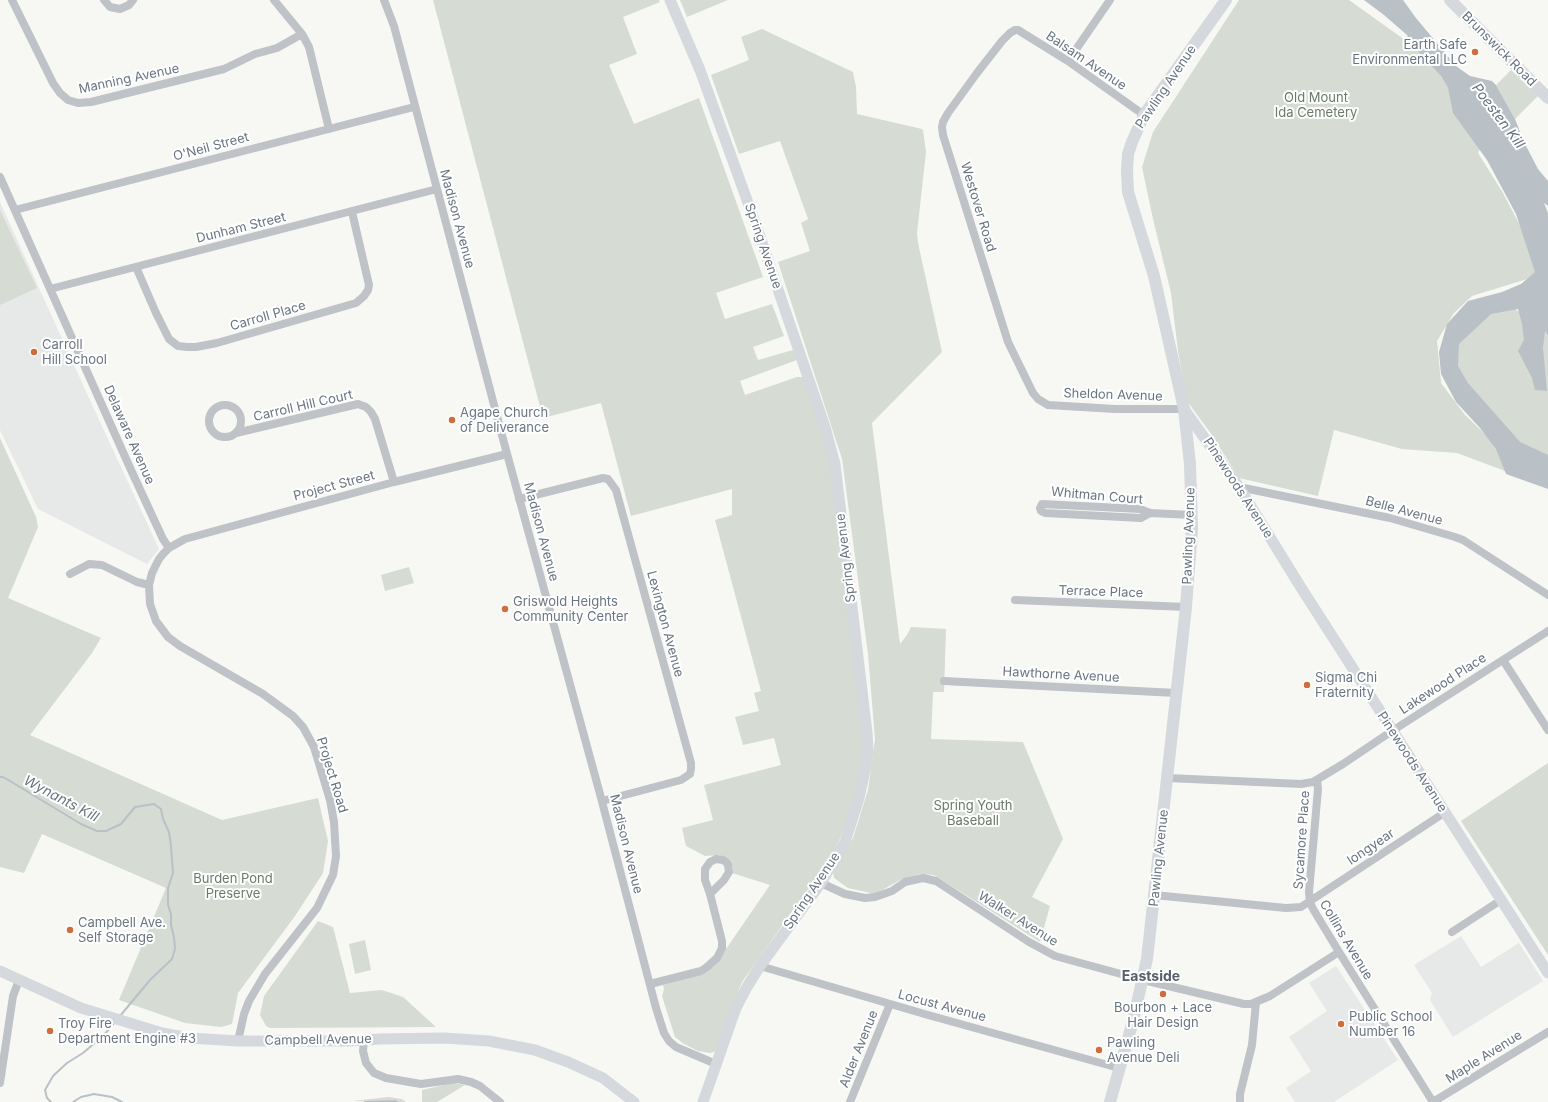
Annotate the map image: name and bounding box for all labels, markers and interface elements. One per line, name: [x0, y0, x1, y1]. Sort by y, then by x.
street label: Brunswick Road: [1458, 8, 1540, 90]
street label: Balsam Avenue: [1043, 28, 1129, 94]
place label: Earth Safe Environmental LLC: [1352, 37, 1467, 68]
street label: Pawling Avenue: [1132, 42, 1200, 132]
marker: Earth Safe Environmental LLC: [1470, 47, 1480, 57]
street label: Manning Avenue: [77, 61, 181, 97]
water label: Poesten Kill: [1468, 80, 1528, 152]
park label: Old Mount Ida Cemetery: [1275, 90, 1357, 121]
street label: O'Neil Street: [171, 129, 251, 165]
street label: Westover Road: [957, 160, 999, 254]
street label: Madison Avenue: [436, 168, 478, 270]
street label: Spring Avenue: [741, 201, 785, 291]
street label: Dunham Street: [195, 209, 287, 247]
street label: Carroll Place: [228, 298, 308, 334]
place label: Carroll Hill School: [42, 337, 107, 368]
marker: Carroll Hill School: [29, 347, 39, 357]
street label: Delaware Avenue: [100, 383, 158, 487]
street label: Sheldon Avenue: [1063, 385, 1163, 405]
street label: Carroll Hill Court: [252, 387, 354, 425]
place label: Agape Church of Deliverance: [460, 405, 549, 436]
marker: Agape Church of Deliverance: [447, 415, 457, 425]
street label: Pinewoods Avenue: [1200, 435, 1276, 541]
street label: Project Street: [292, 468, 376, 504]
street label: Madison Avenue: [520, 481, 562, 583]
street label: Whitman Court: [1050, 484, 1144, 508]
street label: Pawling Avenue: [1180, 487, 1198, 585]
street label: Belle Avenue: [1364, 493, 1444, 529]
street label: Spring Avenue: [833, 513, 859, 603]
street label: Lexington Avenue: [643, 569, 687, 679]
street label: Terrace Place: [1058, 583, 1144, 601]
place label: Griswold Heights Community Center: [513, 594, 628, 625]
marker: Griswold Heights Community Center: [500, 604, 510, 614]
street label: Lakewood Place: [1397, 650, 1489, 718]
street label: Hawthorne Avenue: [1002, 664, 1120, 686]
place label: Sigma Chi Fraternity: [1315, 670, 1377, 701]
marker: Sigma Chi Fraternity: [1302, 680, 1312, 690]
street label: Pinewoods Avenue: [1374, 709, 1450, 815]
street label: Project Road: [313, 735, 351, 815]
water label: Wynants Kill: [21, 772, 101, 826]
street label: Sycamore Place: [1291, 790, 1313, 890]
street label: Madison Avenue: [606, 793, 646, 895]
park label: Spring Youth Baseball: [933, 798, 1013, 829]
street label: Pawling Avenue: [1146, 809, 1172, 907]
street label: longyear: [1344, 826, 1398, 868]
street label: Spring Avenue: [781, 850, 843, 932]
park label: Burden Pond Preserve: [193, 871, 273, 902]
street label: Walker Avenue: [975, 888, 1061, 950]
street label: Collins Avenue: [1316, 897, 1376, 983]
place label: Campbell Ave. Self Storage: [78, 915, 166, 946]
marker: Campbell Ave. Self Storage: [65, 925, 75, 935]
district label: Eastside: [1122, 969, 1180, 985]
street label: Locust Avenue: [896, 987, 988, 1025]
marker: Bourbon + Lace Hair Design: [1158, 989, 1168, 999]
place label: Bourbon + Lace Hair Design: [1114, 1000, 1212, 1031]
street label: Alder Avenue: [836, 1008, 882, 1090]
place label: Public School Number 16: [1349, 1009, 1433, 1040]
place label: Troy Fire Department Engine #3: [58, 1016, 196, 1047]
marker: Public School Number 16: [1336, 1019, 1346, 1029]
marker: Troy Fire Department Engine #3: [45, 1026, 55, 1036]
street label: Maple Avenue: [1443, 1027, 1525, 1087]
street label: Campbell Avenue: [264, 1031, 372, 1049]
place label: Pawling Avenue Deli: [1107, 1035, 1180, 1066]
marker: Pawling Avenue Deli: [1094, 1045, 1104, 1055]

